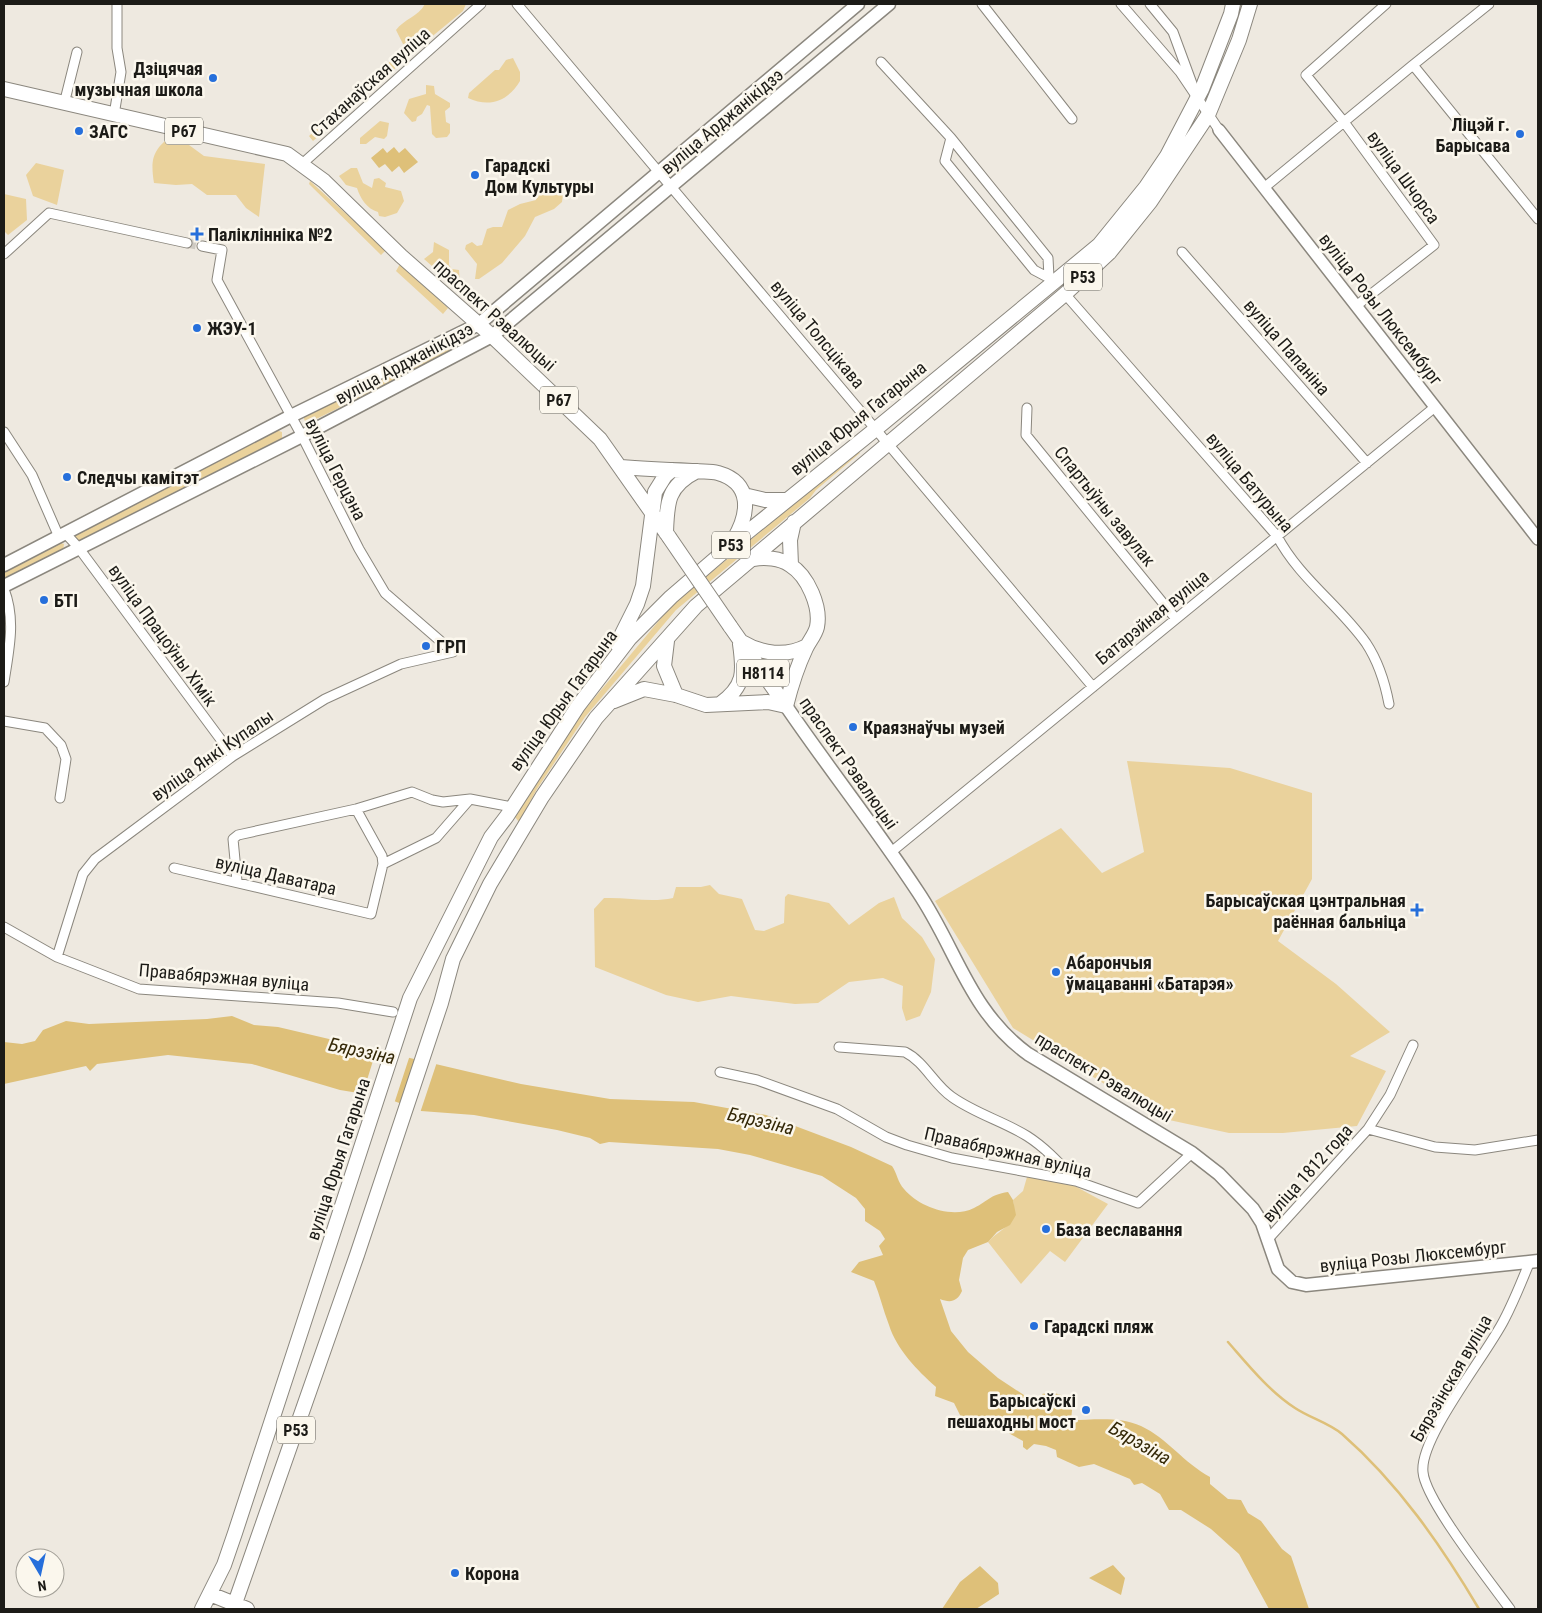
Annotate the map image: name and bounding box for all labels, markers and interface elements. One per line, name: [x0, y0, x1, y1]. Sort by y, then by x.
street label: Стаханаўская вуліца: [306, 23, 434, 141]
place label: Дзіцячая музычная школа: [75, 58, 203, 100]
street label: вуліца Арджанікідзэ: [657, 64, 787, 178]
marker: Дзіцячая музычная школа: [207, 72, 219, 84]
place label: Ліцэй г. Барысава: [1435, 114, 1510, 156]
road number: Р67: [165, 118, 203, 144]
place label: ЗАГС: [89, 121, 128, 142]
marker: ЗАГС: [73, 125, 85, 137]
street label: вуліца Шчорса: [1363, 127, 1445, 227]
marker: Ліцэй г. Барысава: [1514, 128, 1526, 140]
place label: Гарадскі Дом Культуры: [485, 155, 594, 197]
marker: Гарадскі Дом Культуры: [469, 169, 481, 181]
place label: Паліклінніка №2: [208, 224, 333, 245]
marker: Паліклінніка №2: [190, 227, 204, 241]
street label: вуліца Розы Люксембург: [1315, 229, 1447, 390]
street label: праспект Рэвалюцыі: [430, 255, 560, 375]
road number: Р53: [1064, 264, 1102, 290]
street label: вуліца Толсцікава: [767, 276, 869, 392]
street label: вуліца Папаніна: [1240, 295, 1334, 399]
place label: ЖЭУ-1: [207, 318, 257, 339]
street label: вуліца Арджанікідзэ: [331, 318, 477, 408]
marker: ЖЭУ-1: [191, 322, 203, 334]
street label: вуліца Юрыя Гагарына: [786, 357, 930, 479]
road number: Р67: [540, 386, 578, 414]
street label: вуліца Герцэна: [301, 414, 371, 524]
street label: вуліца Батурына: [1202, 428, 1298, 536]
street label: Спартыўны завулак: [1050, 442, 1160, 571]
place label: Следчы камітэт: [77, 467, 199, 488]
marker: Следчы камітэт: [61, 471, 73, 483]
road number: Р53: [712, 532, 750, 558]
street label: вуліца Працоўны Хімік: [105, 560, 222, 710]
street label: Батарэйная вуліца: [1091, 565, 1213, 669]
place label: БТІ: [54, 590, 78, 611]
marker: БТІ: [38, 594, 50, 606]
street label: вуліца Юрыя Гагарына: [505, 625, 621, 775]
place label: ГРП: [436, 636, 466, 657]
marker: ГРП: [420, 640, 432, 652]
road number: Н8114: [737, 660, 789, 686]
street label: праспект Рэвалюцыі: [795, 693, 903, 833]
street label: вуліца Янкі Купалы: [147, 705, 277, 805]
place label: Краязнаўчы музей: [863, 717, 1005, 738]
marker: Краязнаўчы музей: [847, 721, 859, 733]
street label: вуліца Даватара: [214, 851, 338, 899]
place label: Барысаўская цэнтральная раённая бальніца: [1206, 890, 1406, 932]
marker: Барысаўская цэнтральная раённая бальніца: [1410, 903, 1424, 917]
place label: Абарончыя ўмацаванні «Батарэя»: [1066, 952, 1234, 994]
street label: Правабярэжная вуліца: [138, 959, 310, 995]
marker: Абарончыя ўмацаванні «Батарэя»: [1050, 966, 1062, 978]
street label: праспект Рэвалюцыі: [1031, 1028, 1177, 1126]
water label: Бярэзіна: [327, 1033, 397, 1069]
street label: вуліца Юрыя Гагарына: [302, 1075, 374, 1243]
water label: Бярэзіна: [725, 1102, 797, 1140]
street label: вуліца 1812 года: [1258, 1120, 1356, 1226]
street label: Правабярэжная вуліца: [922, 1123, 1094, 1181]
place label: База веславання: [1056, 1219, 1183, 1240]
marker: База веславання: [1040, 1223, 1052, 1235]
street label: вуліца Розы Люксембург: [1319, 1236, 1508, 1276]
street label: Бярэзінская вуліца: [1406, 1311, 1496, 1445]
place label: Гарадскі пляж: [1044, 1316, 1154, 1337]
marker: Гарадскі пляж: [1028, 1320, 1040, 1332]
place label: Барысаўскі пешаходны мост: [947, 1390, 1076, 1432]
marker: Барысаўскі пешаходны мост: [1080, 1404, 1092, 1416]
road number: Р53: [277, 1416, 315, 1444]
water label: Бярэзіна: [1105, 1416, 1175, 1470]
north arrow: [15, 1548, 65, 1598]
place label: Корона: [465, 1563, 519, 1584]
marker: Корона: [449, 1567, 461, 1579]
text: N: [37, 1577, 48, 1594]

